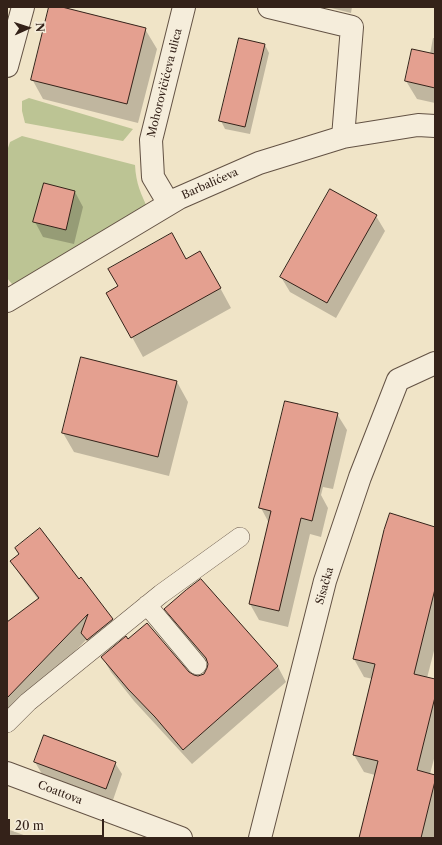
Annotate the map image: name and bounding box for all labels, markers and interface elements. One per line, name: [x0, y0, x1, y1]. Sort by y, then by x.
north arrow: [8, 8, 48, 48]
text: N: [33, 22, 47, 33]
street label: Mohorovičićeva ulica: [145, 27, 185, 139]
street label: Barbalićeva: [180, 166, 240, 202]
street label: Sisačka: [313, 566, 337, 606]
street label: Coattova: [36, 778, 84, 808]
scale bar: [10, 811, 106, 837]
text: 20 m: [15, 818, 44, 833]

